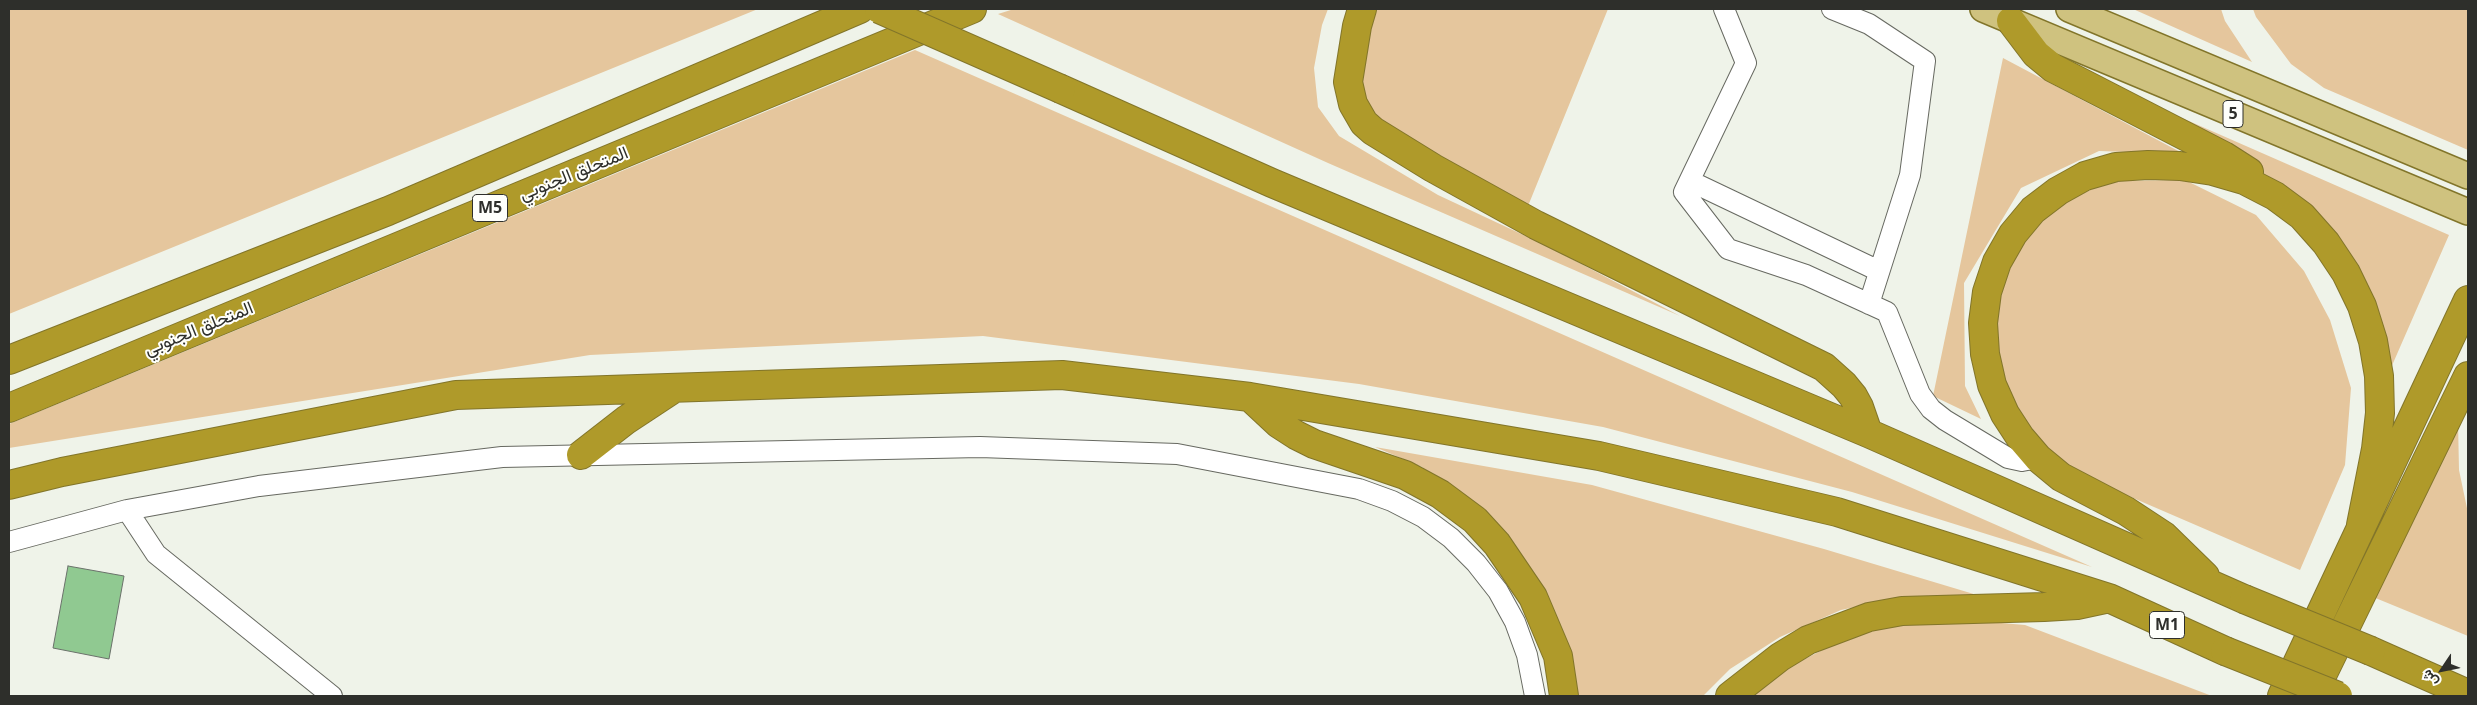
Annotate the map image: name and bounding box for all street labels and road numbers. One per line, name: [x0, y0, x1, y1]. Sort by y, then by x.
road number: 5: [2223, 100, 2243, 128]
street label: المتحلق الجنوبي: [516, 142, 632, 206]
road number: M5: [472, 194, 508, 222]
street label: المتحلق الجنوبي: [141, 297, 257, 361]
road number: M1: [2150, 612, 2184, 638]

